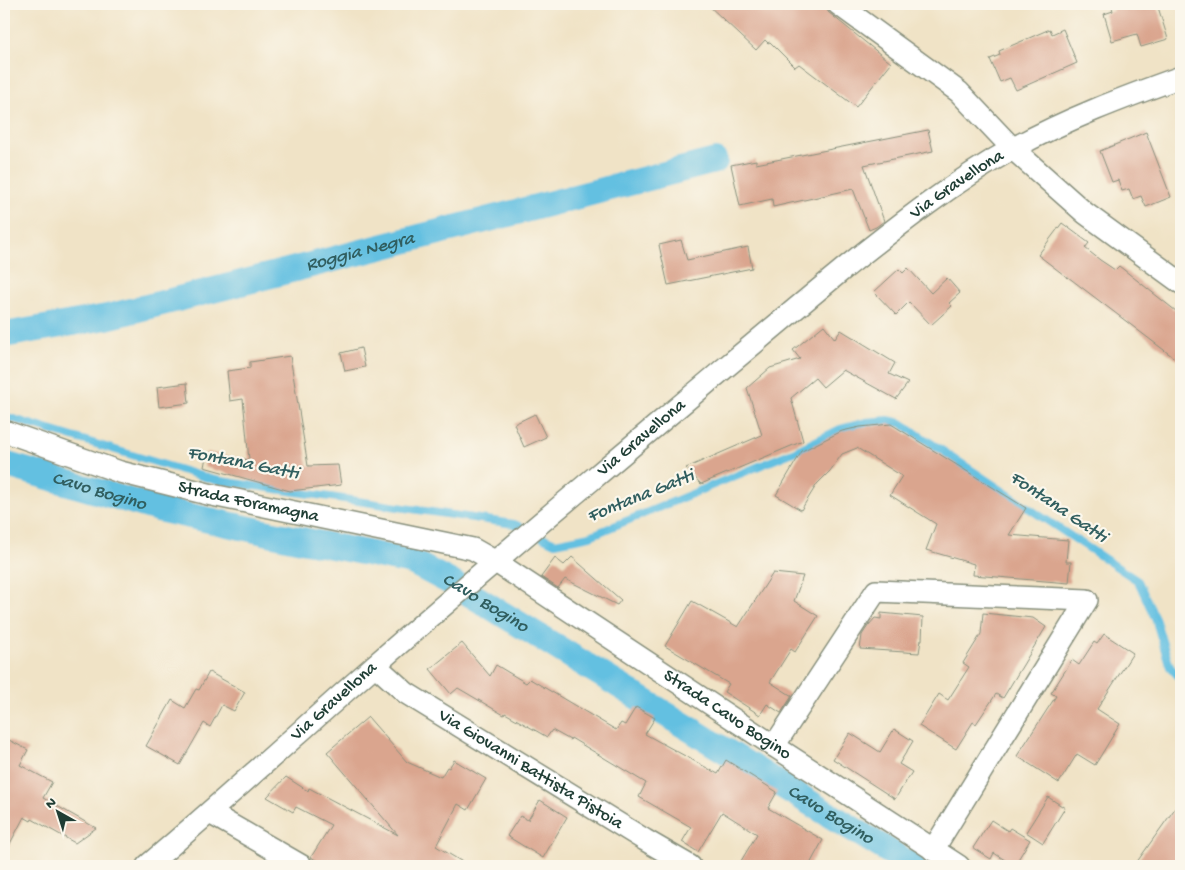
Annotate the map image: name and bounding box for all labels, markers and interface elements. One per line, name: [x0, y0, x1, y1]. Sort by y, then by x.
street label: Via Gravellona: [905, 145, 1009, 224]
water label: Roggia Negra: [304, 227, 418, 277]
street label: Via Gravellona: [592, 394, 691, 482]
water label: Fontana Gatti: [185, 442, 303, 486]
water label: Fontana Gatti: [584, 464, 700, 529]
water label: Cavo Bogino: [49, 467, 150, 517]
water label: Fontana Gatti: [1005, 467, 1113, 550]
street label: Strada Foramagna: [176, 476, 322, 528]
water label: Cavo Bogino: [438, 568, 533, 639]
street label: Via Gravellona: [285, 657, 382, 746]
street label: Strada Cavo Bogino: [659, 665, 795, 765]
street label: Via Giovanni Battista Pistoia: [433, 704, 628, 835]
water label: Cavo Bogino: [783, 780, 879, 851]
north arrow: [32, 788, 82, 838]
text: N: [42, 794, 60, 813]

